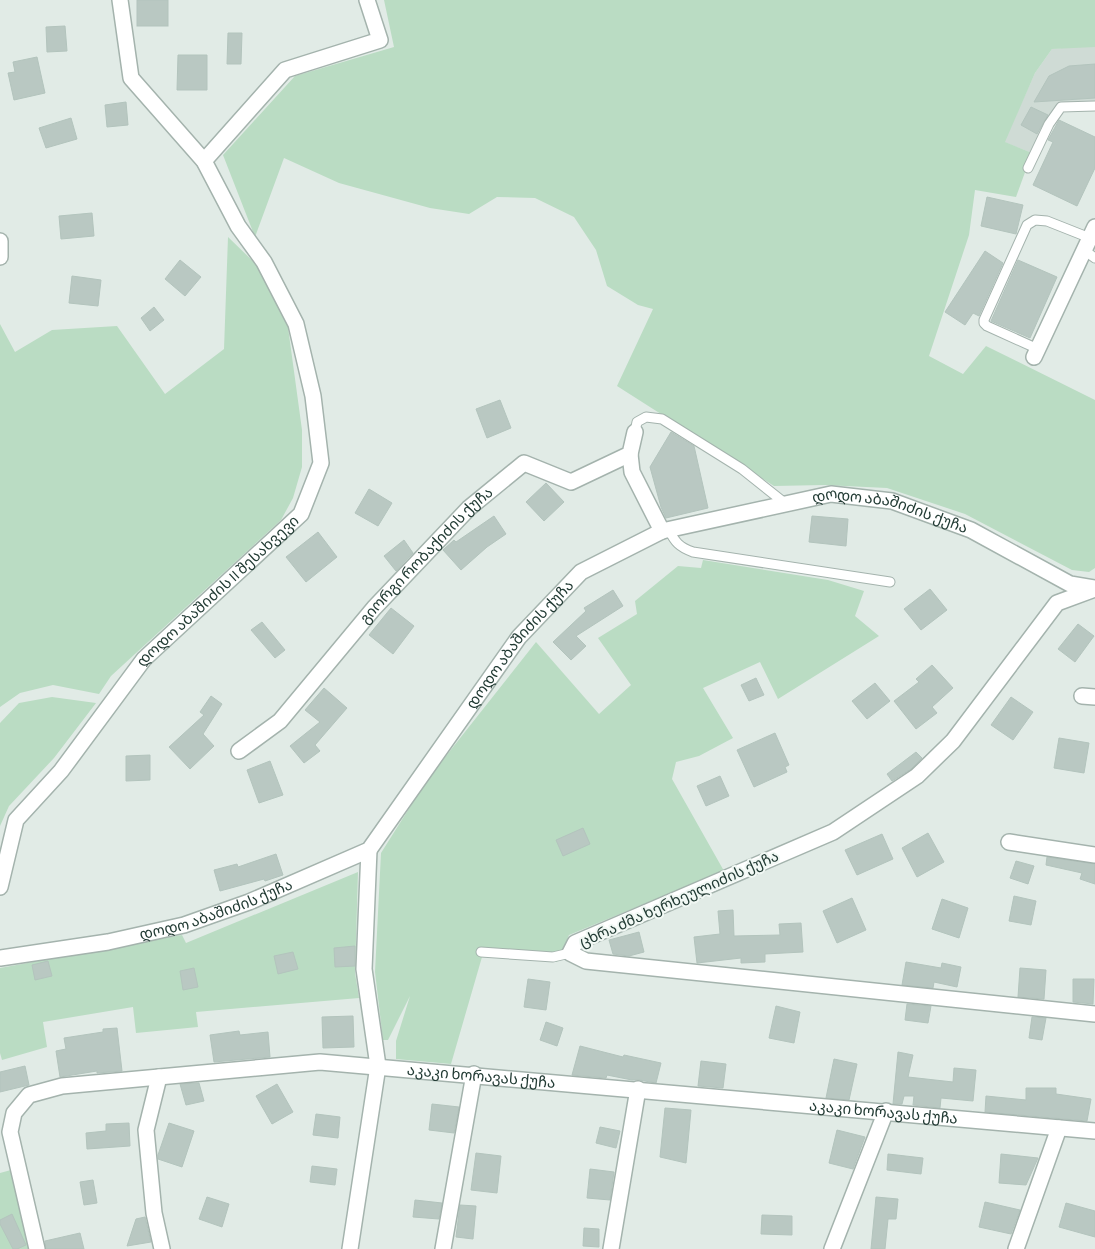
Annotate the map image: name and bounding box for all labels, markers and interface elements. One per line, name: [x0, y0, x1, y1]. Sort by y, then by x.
street label: გიორგი რობაქიძის ქუჩა: [357, 485, 496, 627]
street label: დოდო აბაშიძის ქუჩა: [811, 486, 970, 536]
street label: დოდო აბაშიძის II შესახვევი: [134, 513, 302, 670]
street label: დოდო აბაშიძის ქუჩა: [464, 578, 577, 712]
street label: ცხრა ძმა ხერხეულიძის ქუჩა: [577, 849, 781, 951]
street label: დოდო აბაშიძის ქუჩა: [138, 877, 295, 944]
street label: აკაკი ხორავას ქუჩა: [406, 1063, 556, 1091]
street label: აკაკი ხორავას ქუჩა: [809, 1099, 958, 1127]

